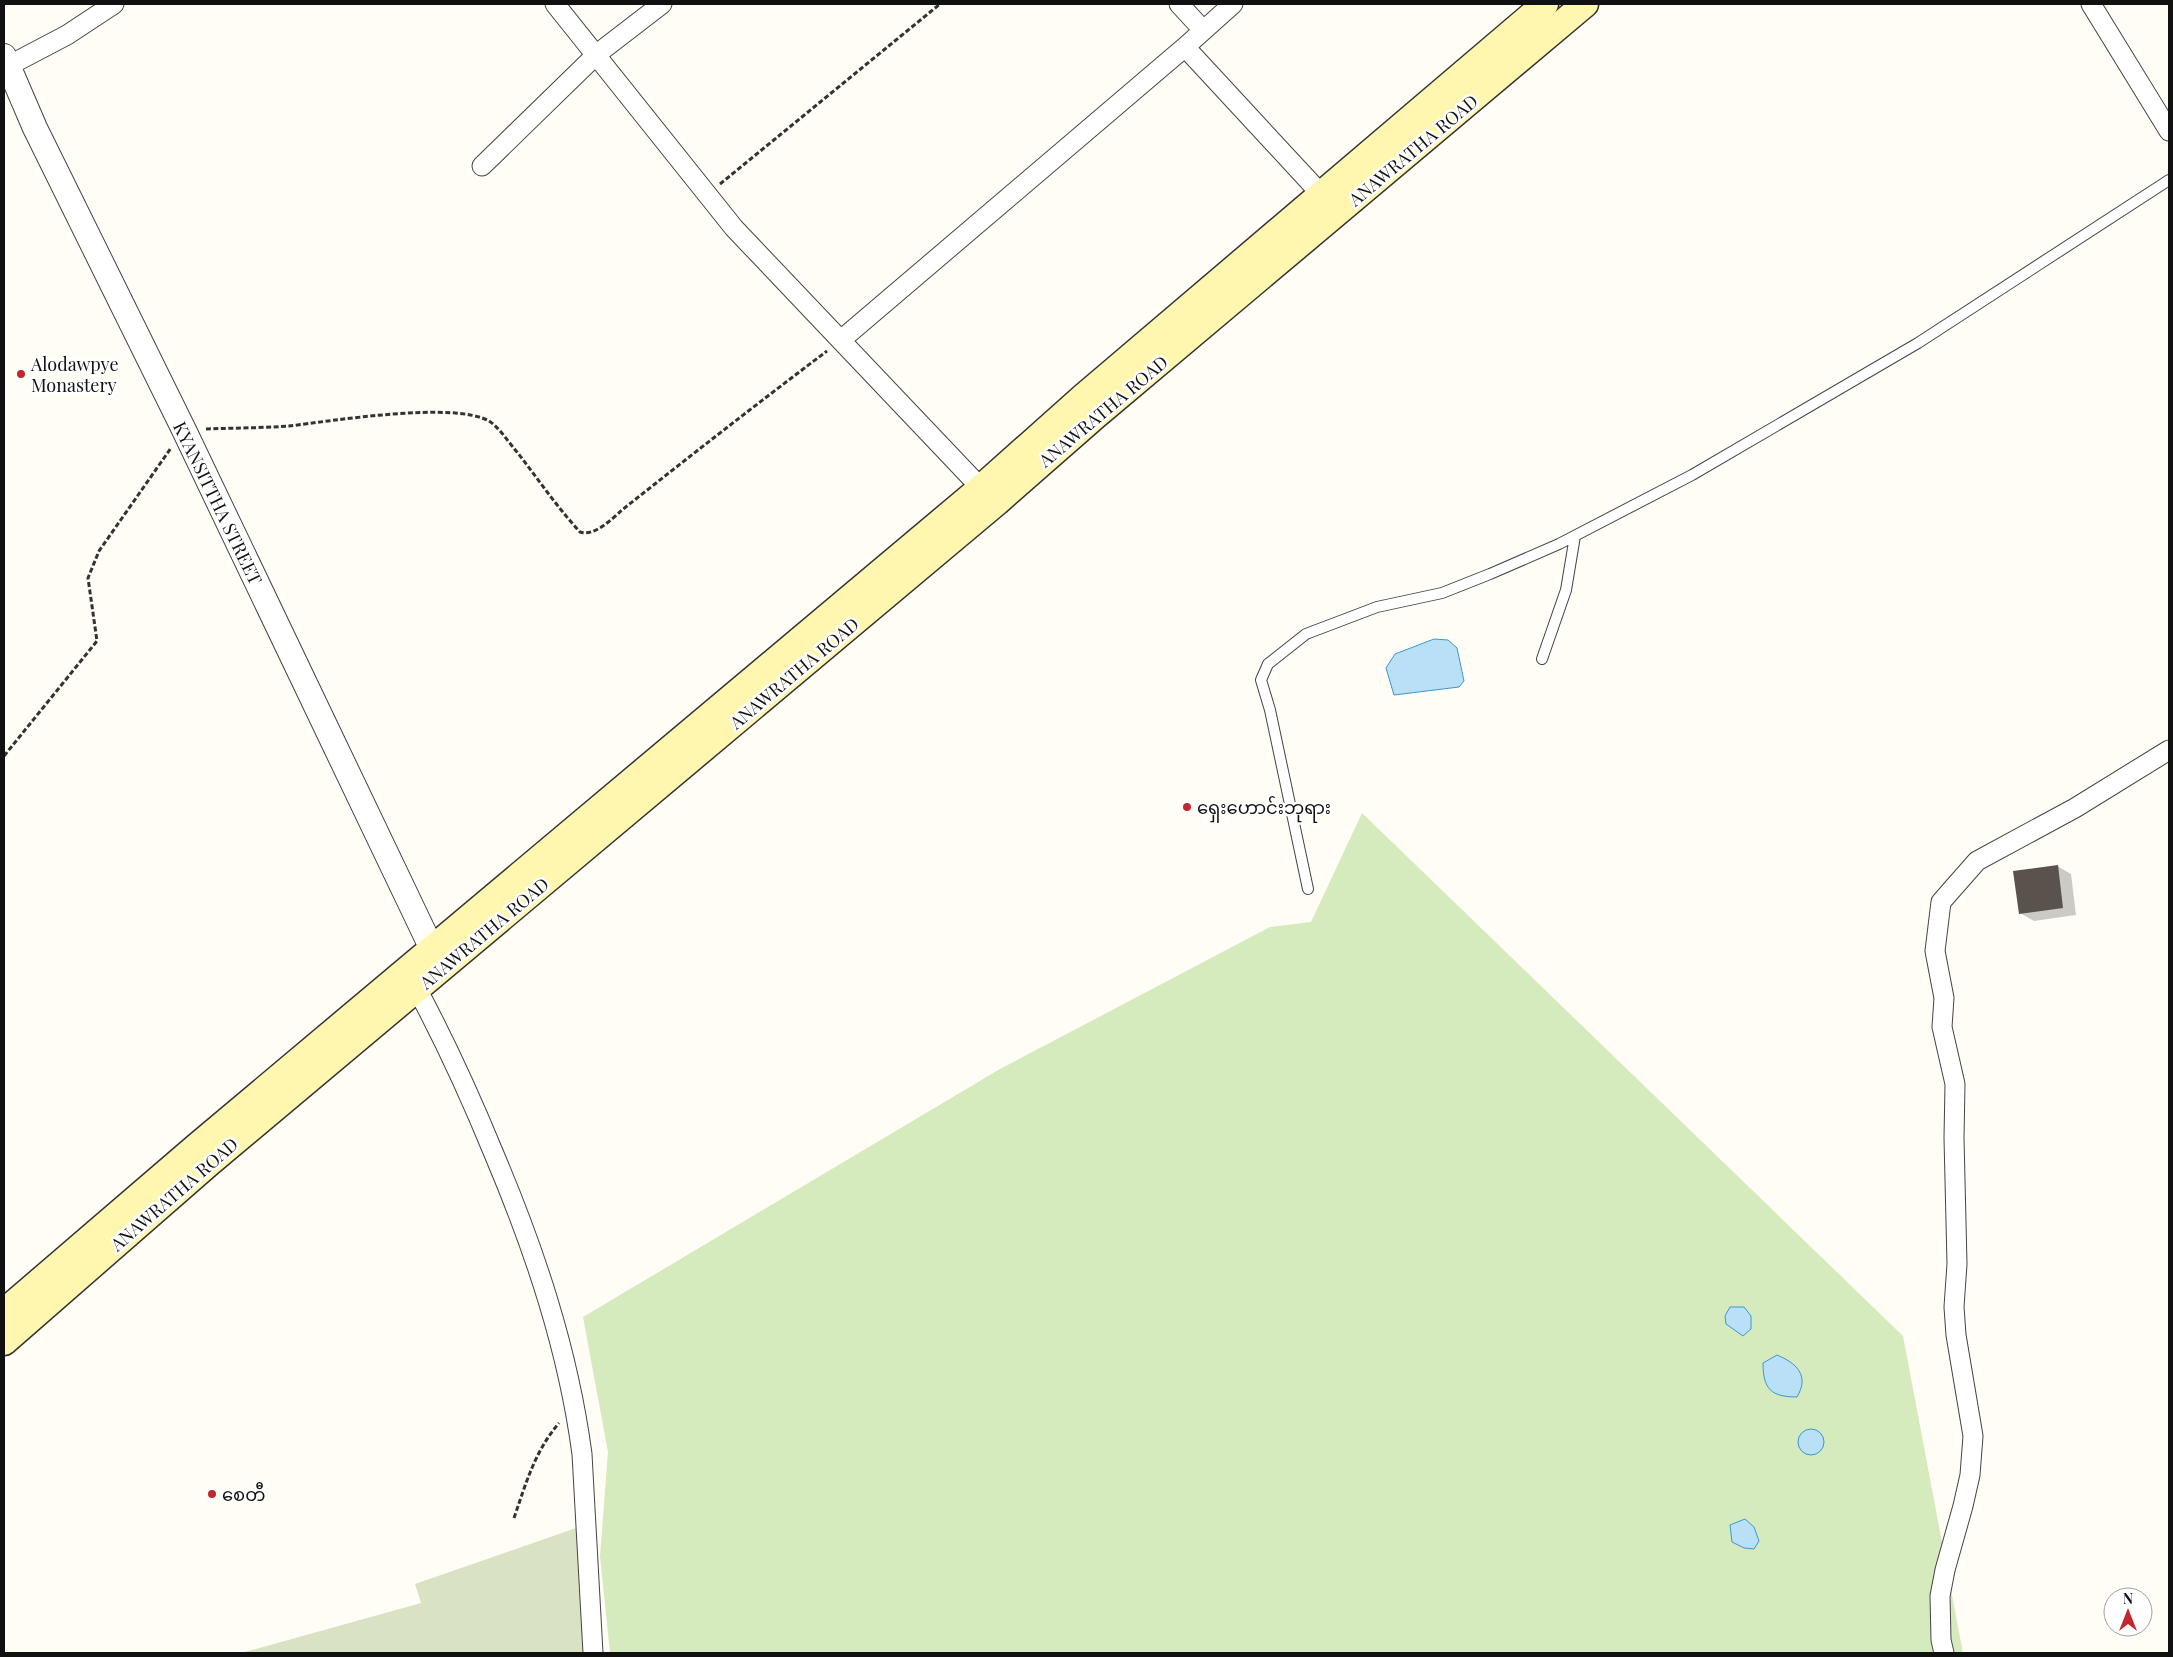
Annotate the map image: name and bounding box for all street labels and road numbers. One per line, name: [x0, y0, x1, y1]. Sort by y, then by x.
street label: ANAWRATHA ROAD: [1343, 89, 1483, 212]
street label: ANAWRATHA ROAD: [1033, 350, 1173, 473]
street label: KYANSITTHA STREET: [168, 418, 268, 588]
street label: ANAWRATHA ROAD: [724, 612, 864, 735]
street label: ANAWRATHA ROAD: [414, 872, 554, 995]
street label: ANAWRATHA ROAD: [104, 1132, 243, 1257]

